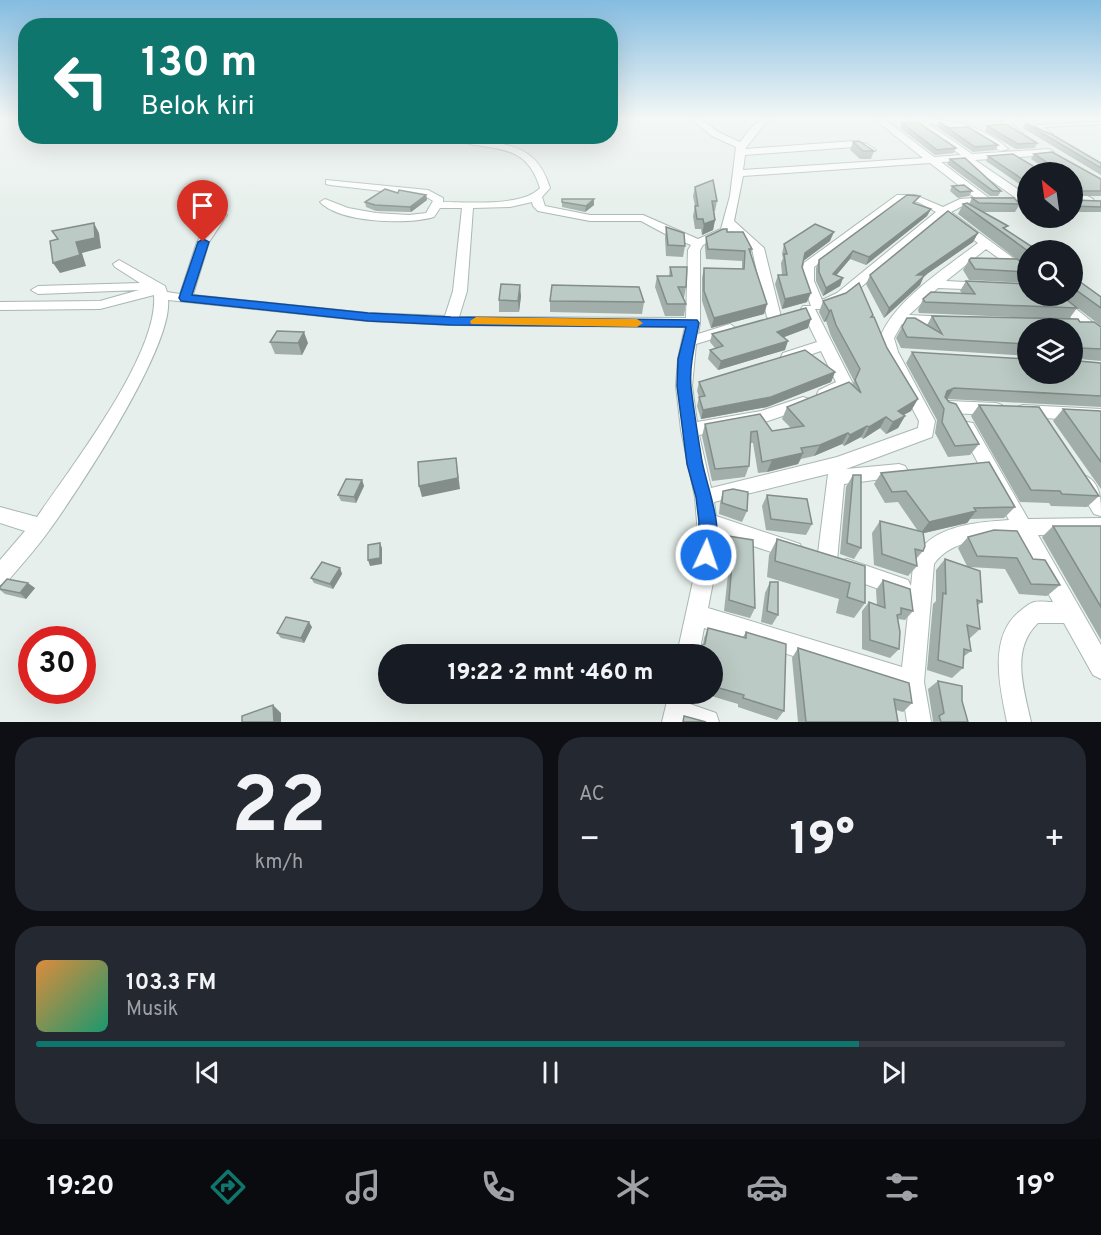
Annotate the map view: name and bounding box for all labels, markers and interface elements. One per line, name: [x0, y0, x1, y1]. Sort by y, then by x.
text: 130 m: [141, 38, 257, 91]
icon: left: [42, 42, 120, 120]
text: Belok kiri: [141, 90, 255, 124]
north arrow: [1017, 162, 1083, 228]
map controls: [1017, 162, 1083, 384]
pin: [177, 180, 228, 242]
icon: arrive: [186, 189, 219, 222]
button: search: [1017, 240, 1083, 306]
button: layers: [1017, 318, 1083, 384]
position arrow: [674, 523, 738, 587]
speed limit sign: 30: [18, 626, 96, 704]
text: 19:22 · 2 mnt · 460 m: [448, 660, 653, 687]
text: 22: [231, 761, 327, 860]
text: AC: [579, 782, 605, 808]
text: 19°: [789, 813, 855, 870]
text: −: [579, 820, 600, 862]
text: +: [1044, 820, 1065, 862]
text: km/h: [255, 850, 303, 876]
text: 103.3 FM: [126, 970, 216, 997]
text: Musik: [126, 997, 178, 1023]
icon: previous: [191, 1056, 224, 1089]
icon: pause: [534, 1056, 567, 1089]
icon: next: [877, 1056, 910, 1089]
icon: directions: [207, 1166, 249, 1208]
icon: music: [342, 1166, 384, 1208]
icon: phone: [477, 1166, 519, 1208]
icon: climate: [612, 1166, 654, 1208]
icon: car: [746, 1166, 788, 1208]
icon: filters: [881, 1166, 923, 1208]
text: 19:20: [46, 1170, 115, 1204]
text: 19°: [1016, 1170, 1055, 1204]

